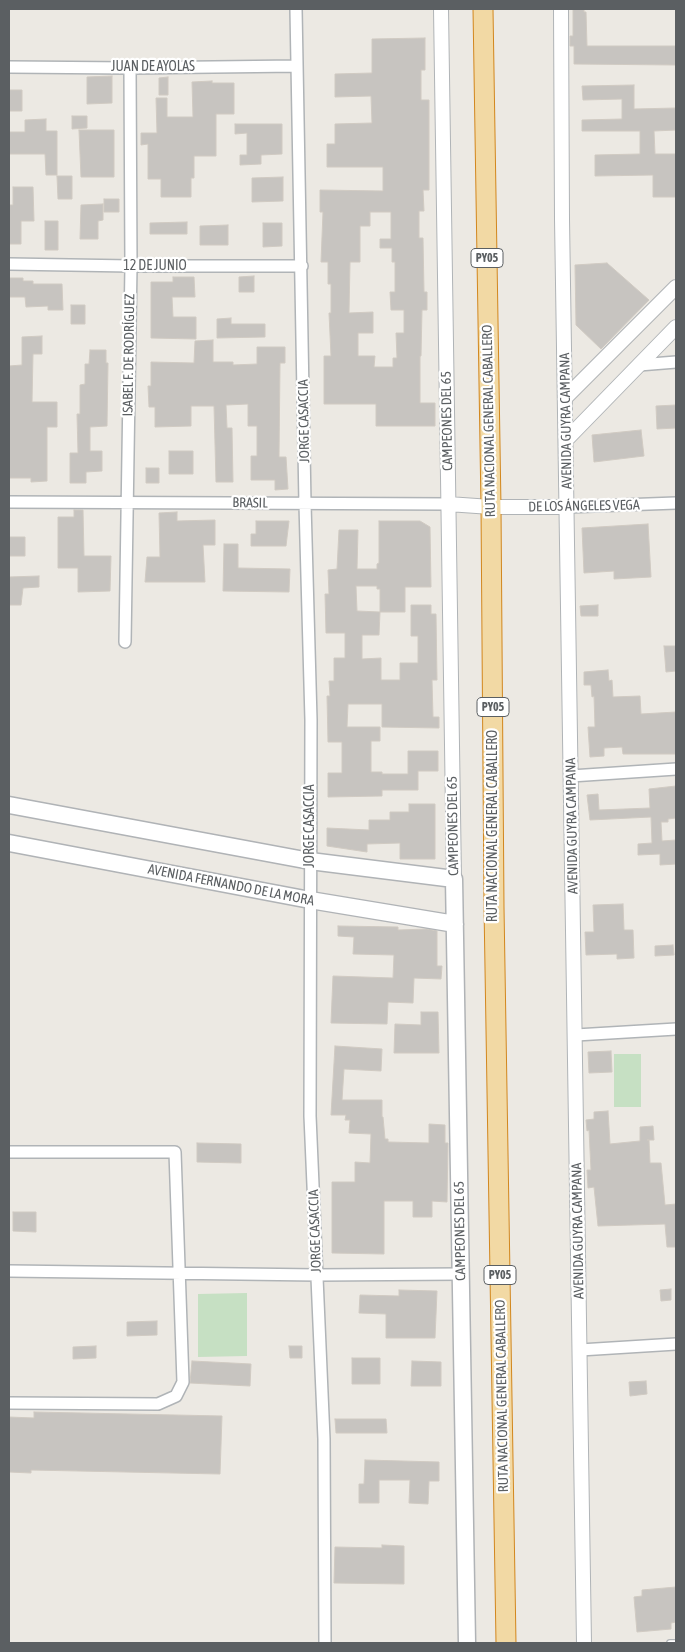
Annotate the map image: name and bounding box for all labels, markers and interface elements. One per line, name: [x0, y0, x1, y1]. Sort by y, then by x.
street label: JUAN DE AYOLAS: [111, 59, 195, 75]
road number: PY05: [471, 248, 503, 268]
street label: 12 DE JUNIO: [123, 258, 187, 274]
street label: ISABEL F. DE RODRÍGUEZ: [120, 294, 138, 416]
street label: RUTA NACIONAL GENERAL CABALLERO: [479, 325, 499, 517]
street label: AVENIDA GUYRA CAMPANA: [556, 353, 576, 489]
street label: CAMPEONES DEL 65: [438, 371, 456, 471]
street label: JORGE CASACCIA: [295, 379, 313, 463]
street label: BRASIL: [232, 494, 268, 512]
street label: DE LOS ÁNGELES VEGA: [528, 497, 640, 515]
road number: PY05: [477, 698, 509, 716]
street label: RUTA NACIONAL GENERAL CABALLERO: [485, 730, 501, 922]
street label: AVENIDA GUYRA CAMPANA: [562, 758, 582, 894]
street label: CAMPEONES DEL 65: [444, 776, 462, 876]
street label: JORGE CASACCIA: [302, 784, 318, 868]
street label: AVENIDA FERNANDO DE LA MORA: [146, 861, 316, 909]
street label: AVENIDA GUYRA CAMPANA: [568, 1163, 588, 1299]
street label: CAMPEONES DEL 65: [451, 1181, 469, 1281]
street label: JORGE CASACCIA: [305, 1189, 325, 1273]
road number: PY05: [484, 1266, 516, 1284]
street label: RUTA NACIONAL GENERAL CABALLERO: [492, 1300, 512, 1492]

